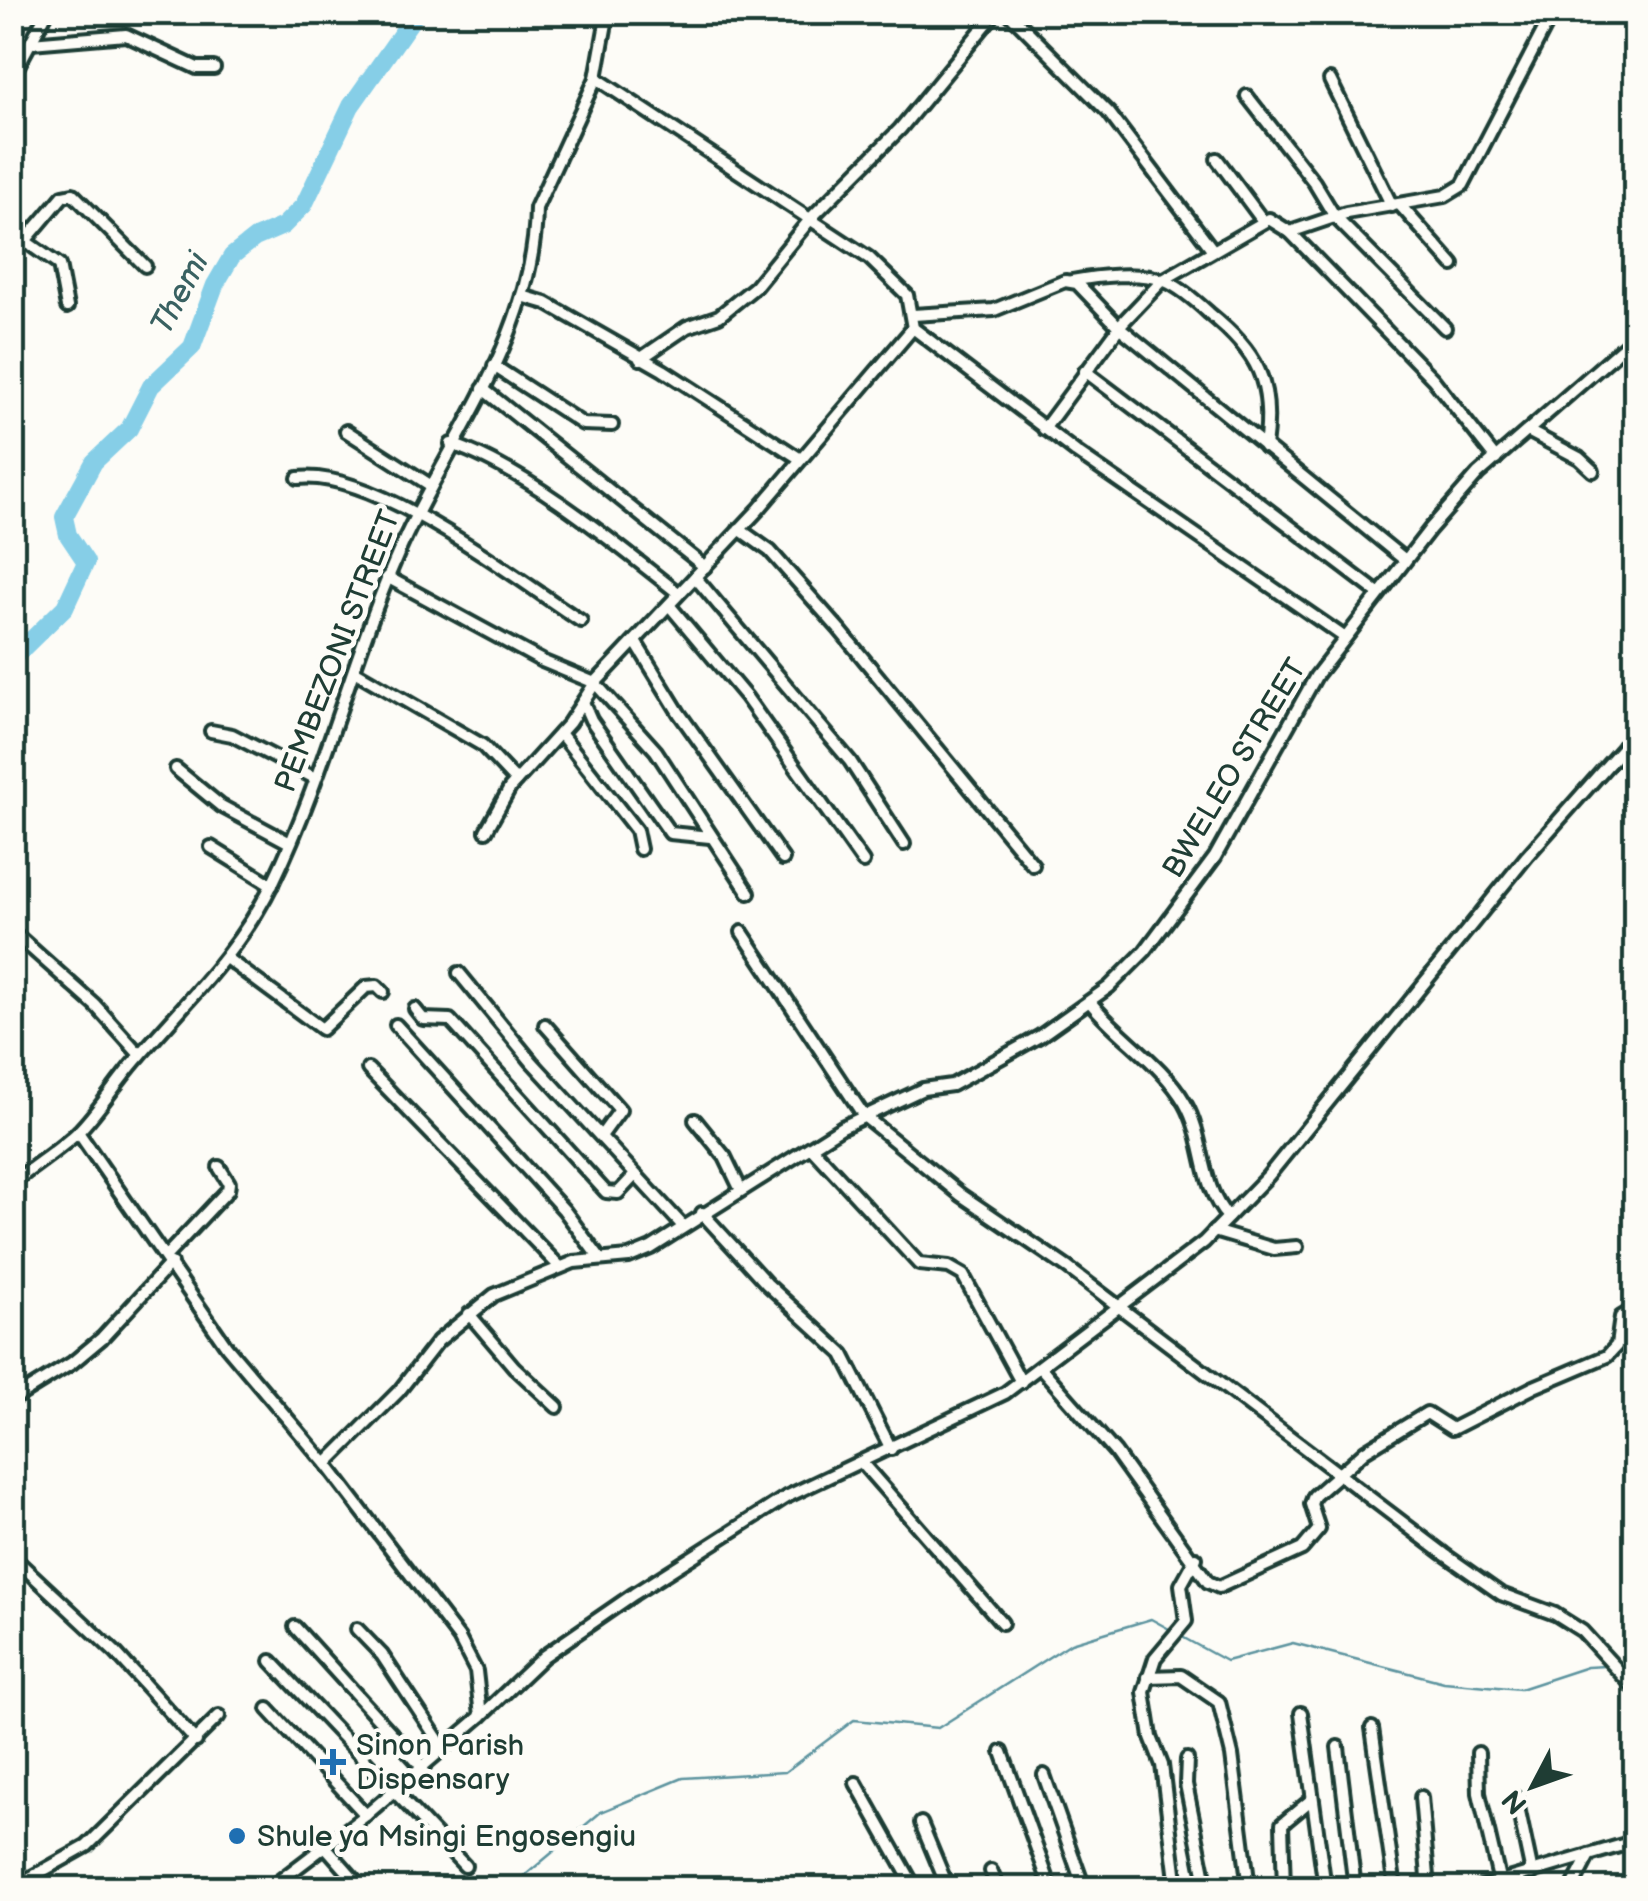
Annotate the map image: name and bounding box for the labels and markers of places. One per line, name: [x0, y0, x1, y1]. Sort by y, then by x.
place label: Sinon Parish Dispensary: [356, 1728, 524, 1798]
marker: Sinon Parish Dispensary: [320, 1749, 346, 1775]
place label: Shule ya Msingi Engosengiu: [257, 1819, 636, 1855]
marker: Shule ya Msingi Engosengiu: [226, 1825, 248, 1847]

